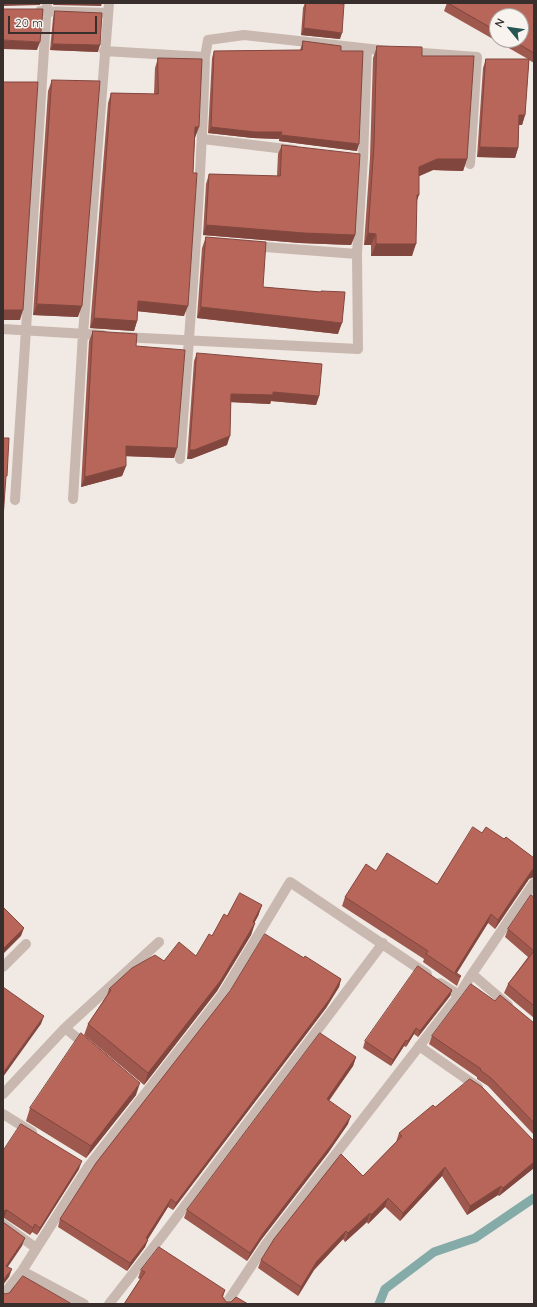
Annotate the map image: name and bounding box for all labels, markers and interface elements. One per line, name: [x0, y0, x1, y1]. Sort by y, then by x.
scale bar: [10, 8, 99, 34]
north arrow: [489, 8, 529, 48]
text: 20 m: [15, 15, 43, 30]
text: N: [491, 16, 507, 30]

